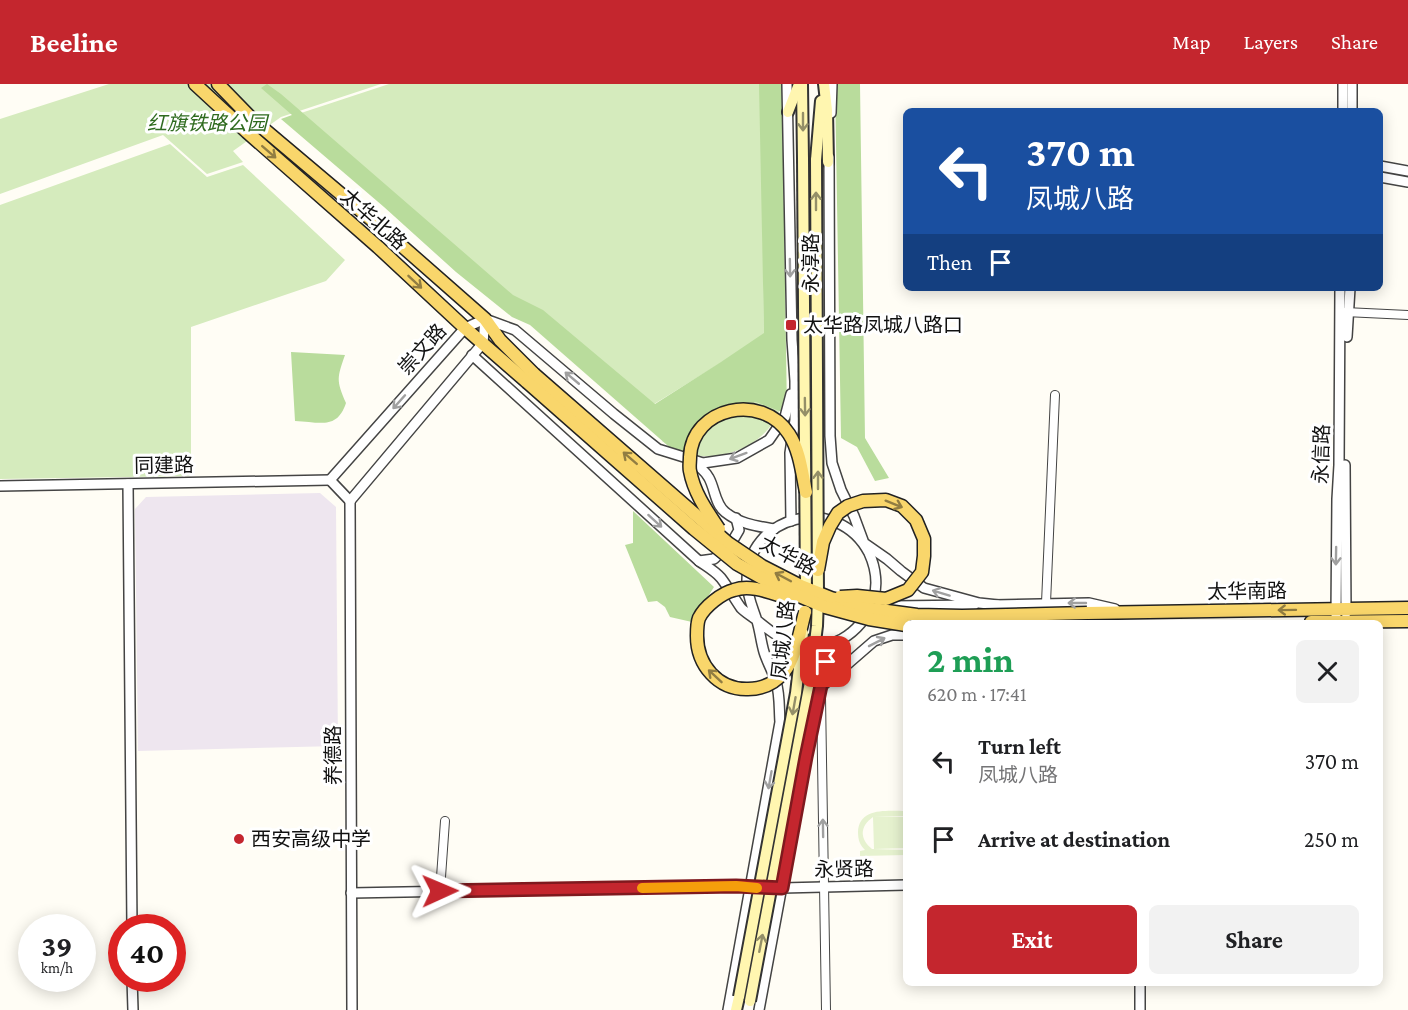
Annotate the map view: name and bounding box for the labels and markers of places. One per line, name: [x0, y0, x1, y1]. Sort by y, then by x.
place label: 太华路凤城八路口: [803, 314, 963, 336]
marker: 太华路凤城八路口: [784, 318, 798, 332]
pin: [800, 636, 851, 687]
place label: 西安高级中学: [251, 828, 371, 850]
marker: 西安高级中学: [232, 832, 246, 846]

